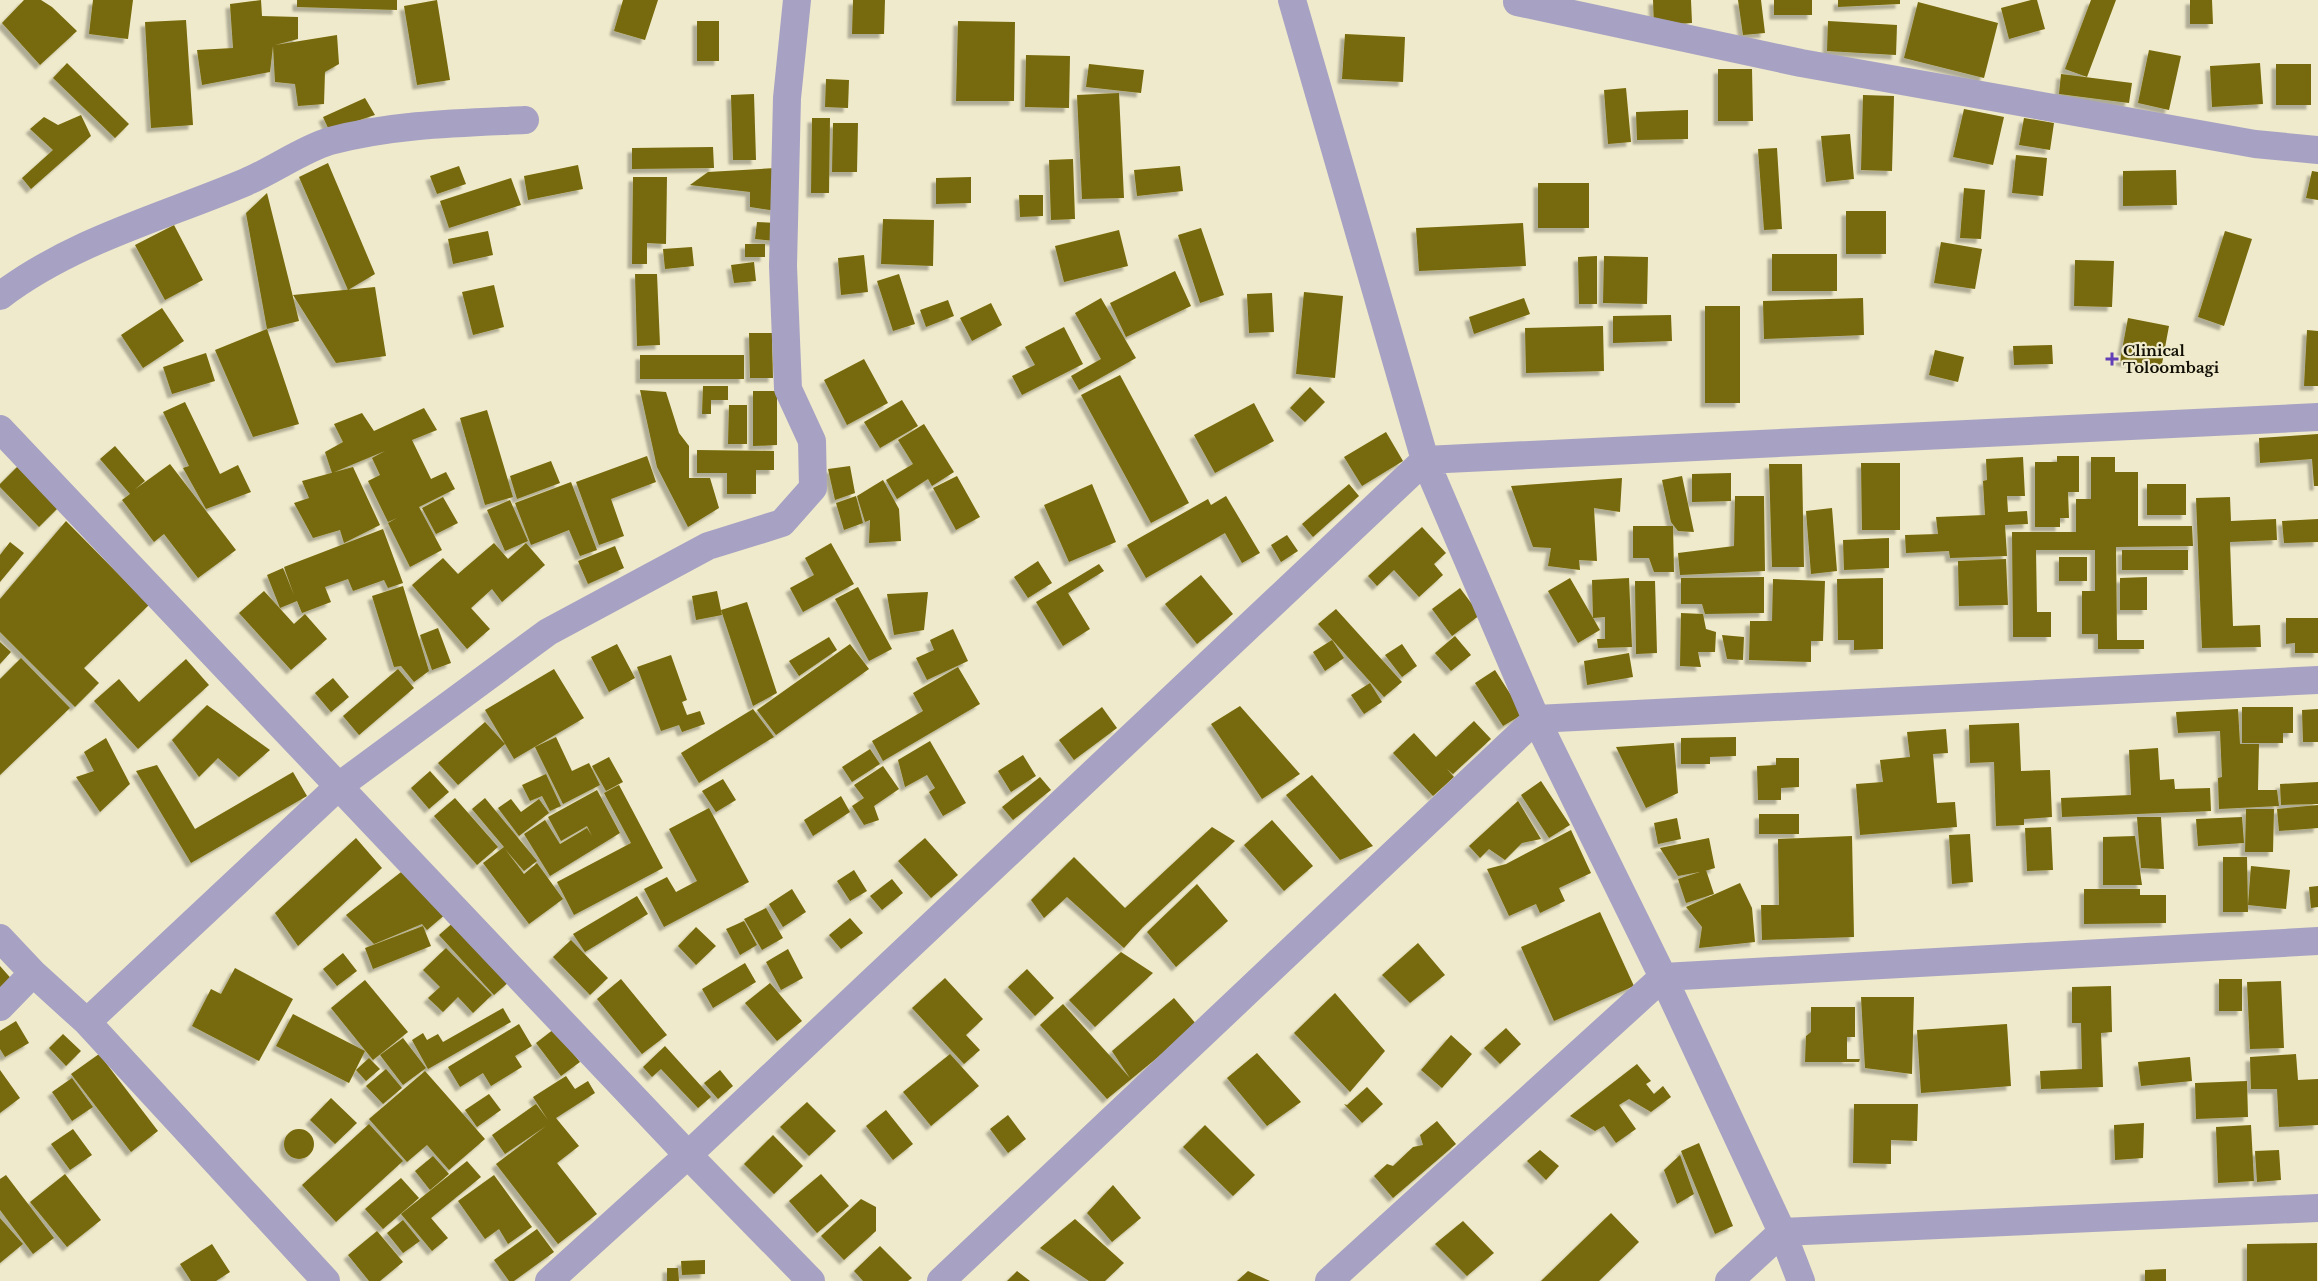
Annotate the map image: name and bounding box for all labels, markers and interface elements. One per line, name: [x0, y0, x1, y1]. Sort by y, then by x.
place label: Clinical Toloombagi: [2123, 341, 2220, 377]
marker: Clinical Toloombagi: [2105, 352, 2119, 366]

